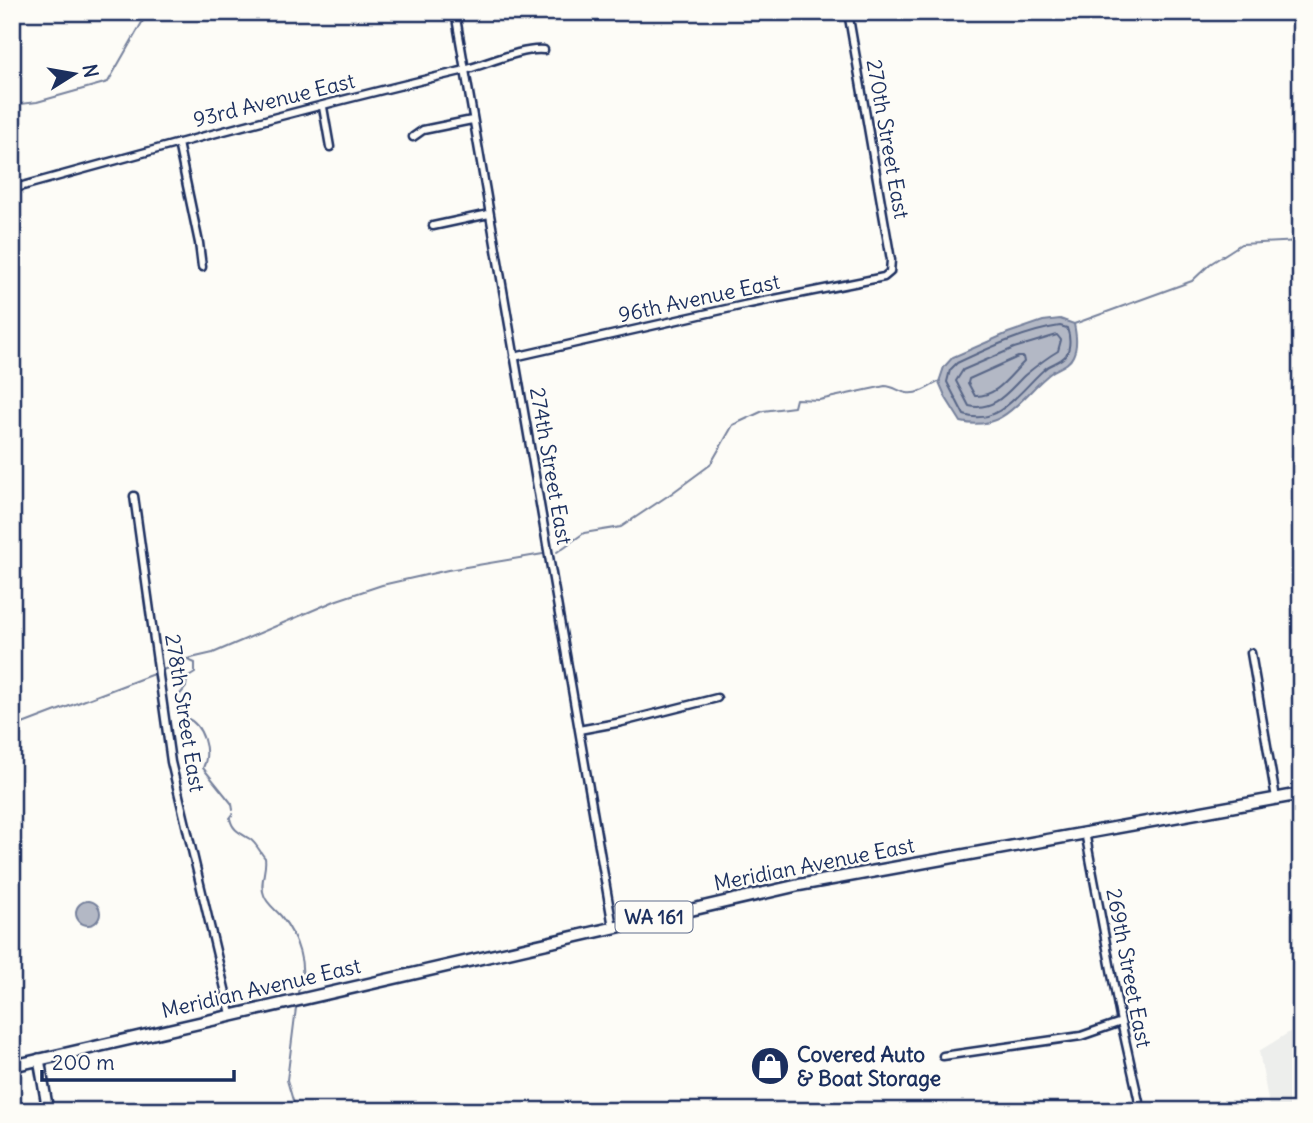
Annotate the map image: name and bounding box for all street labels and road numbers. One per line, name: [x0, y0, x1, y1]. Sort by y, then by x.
street label: 270th Street East: [861, 57, 915, 221]
street label: 93rd Avenue East: [190, 67, 358, 133]
street label: 96th Avenue East: [616, 268, 782, 328]
street label: 274th Street East: [524, 385, 578, 547]
street label: 278th Street East: [159, 632, 211, 794]
street label: Meridian Avenue East: [711, 831, 917, 897]
street label: 269th Street East: [1100, 886, 1158, 1050]
road number: WA 161: [616, 902, 692, 932]
street label: Meridian Avenue East: [159, 952, 363, 1024]

